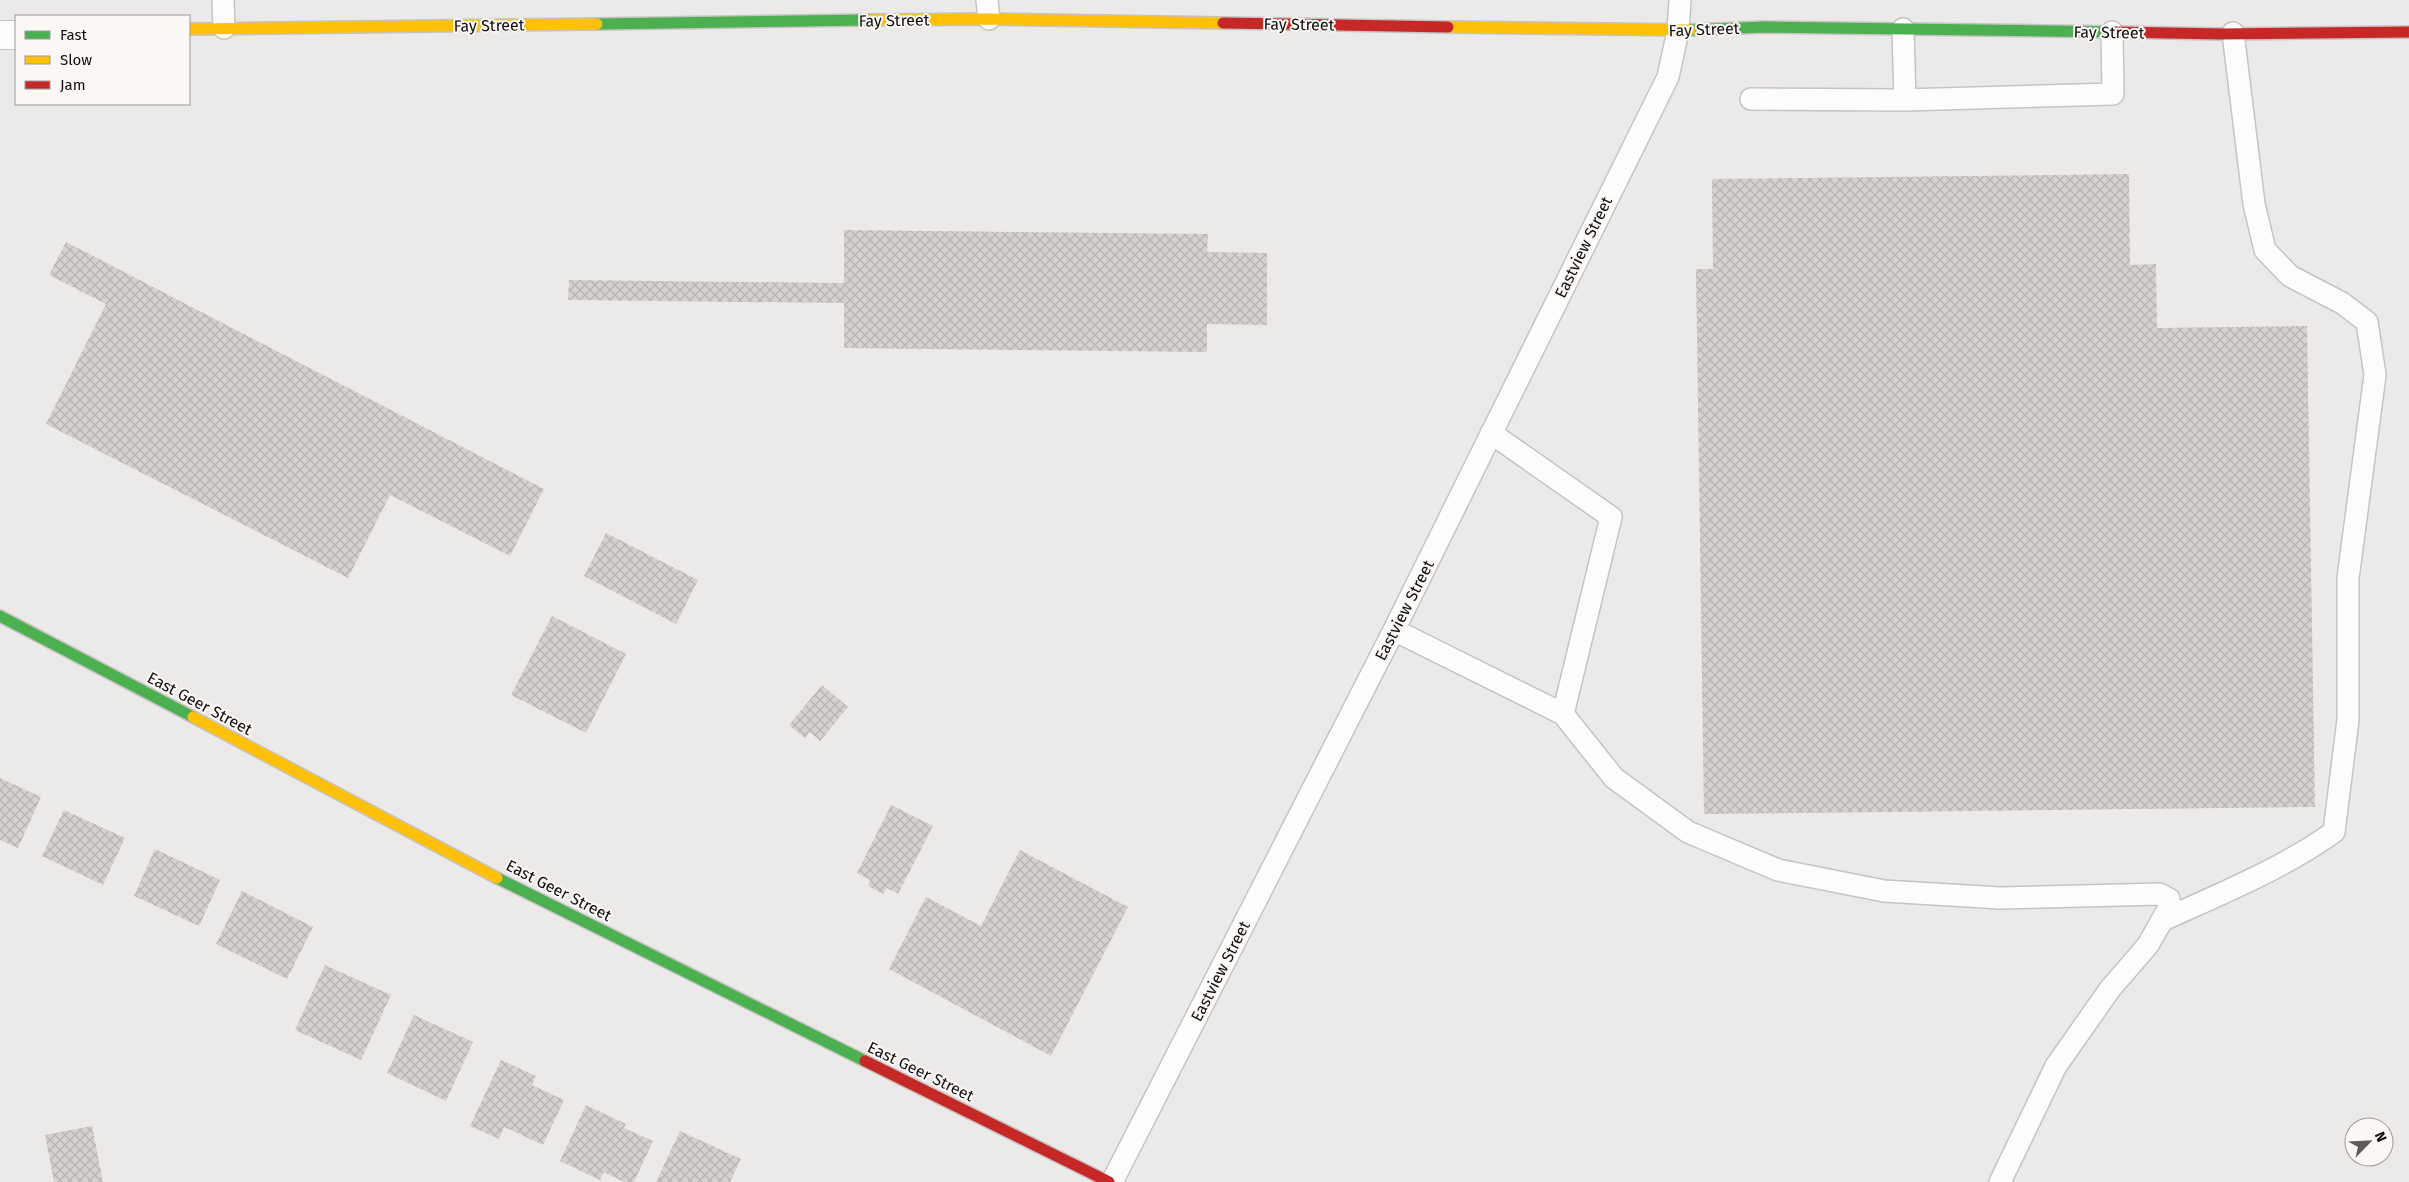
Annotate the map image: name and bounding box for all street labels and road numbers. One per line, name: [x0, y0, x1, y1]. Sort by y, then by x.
street label: Fay Street: [858, 10, 930, 31]
street label: Fay Street: [1263, 14, 1335, 35]
street label: Fay Street: [453, 15, 525, 36]
street label: Fay Street: [1668, 19, 1740, 40]
street label: Fay Street: [2073, 22, 2145, 43]
street label: Eastview Street: [1551, 193, 1616, 301]
street label: Eastview Street: [1371, 557, 1438, 664]
street label: East Geer Street: [144, 668, 256, 739]
street label: East Geer Street: [503, 856, 615, 925]
street label: Eastview Street: [1187, 918, 1254, 1025]
street label: East Geer Street: [865, 1038, 977, 1105]

